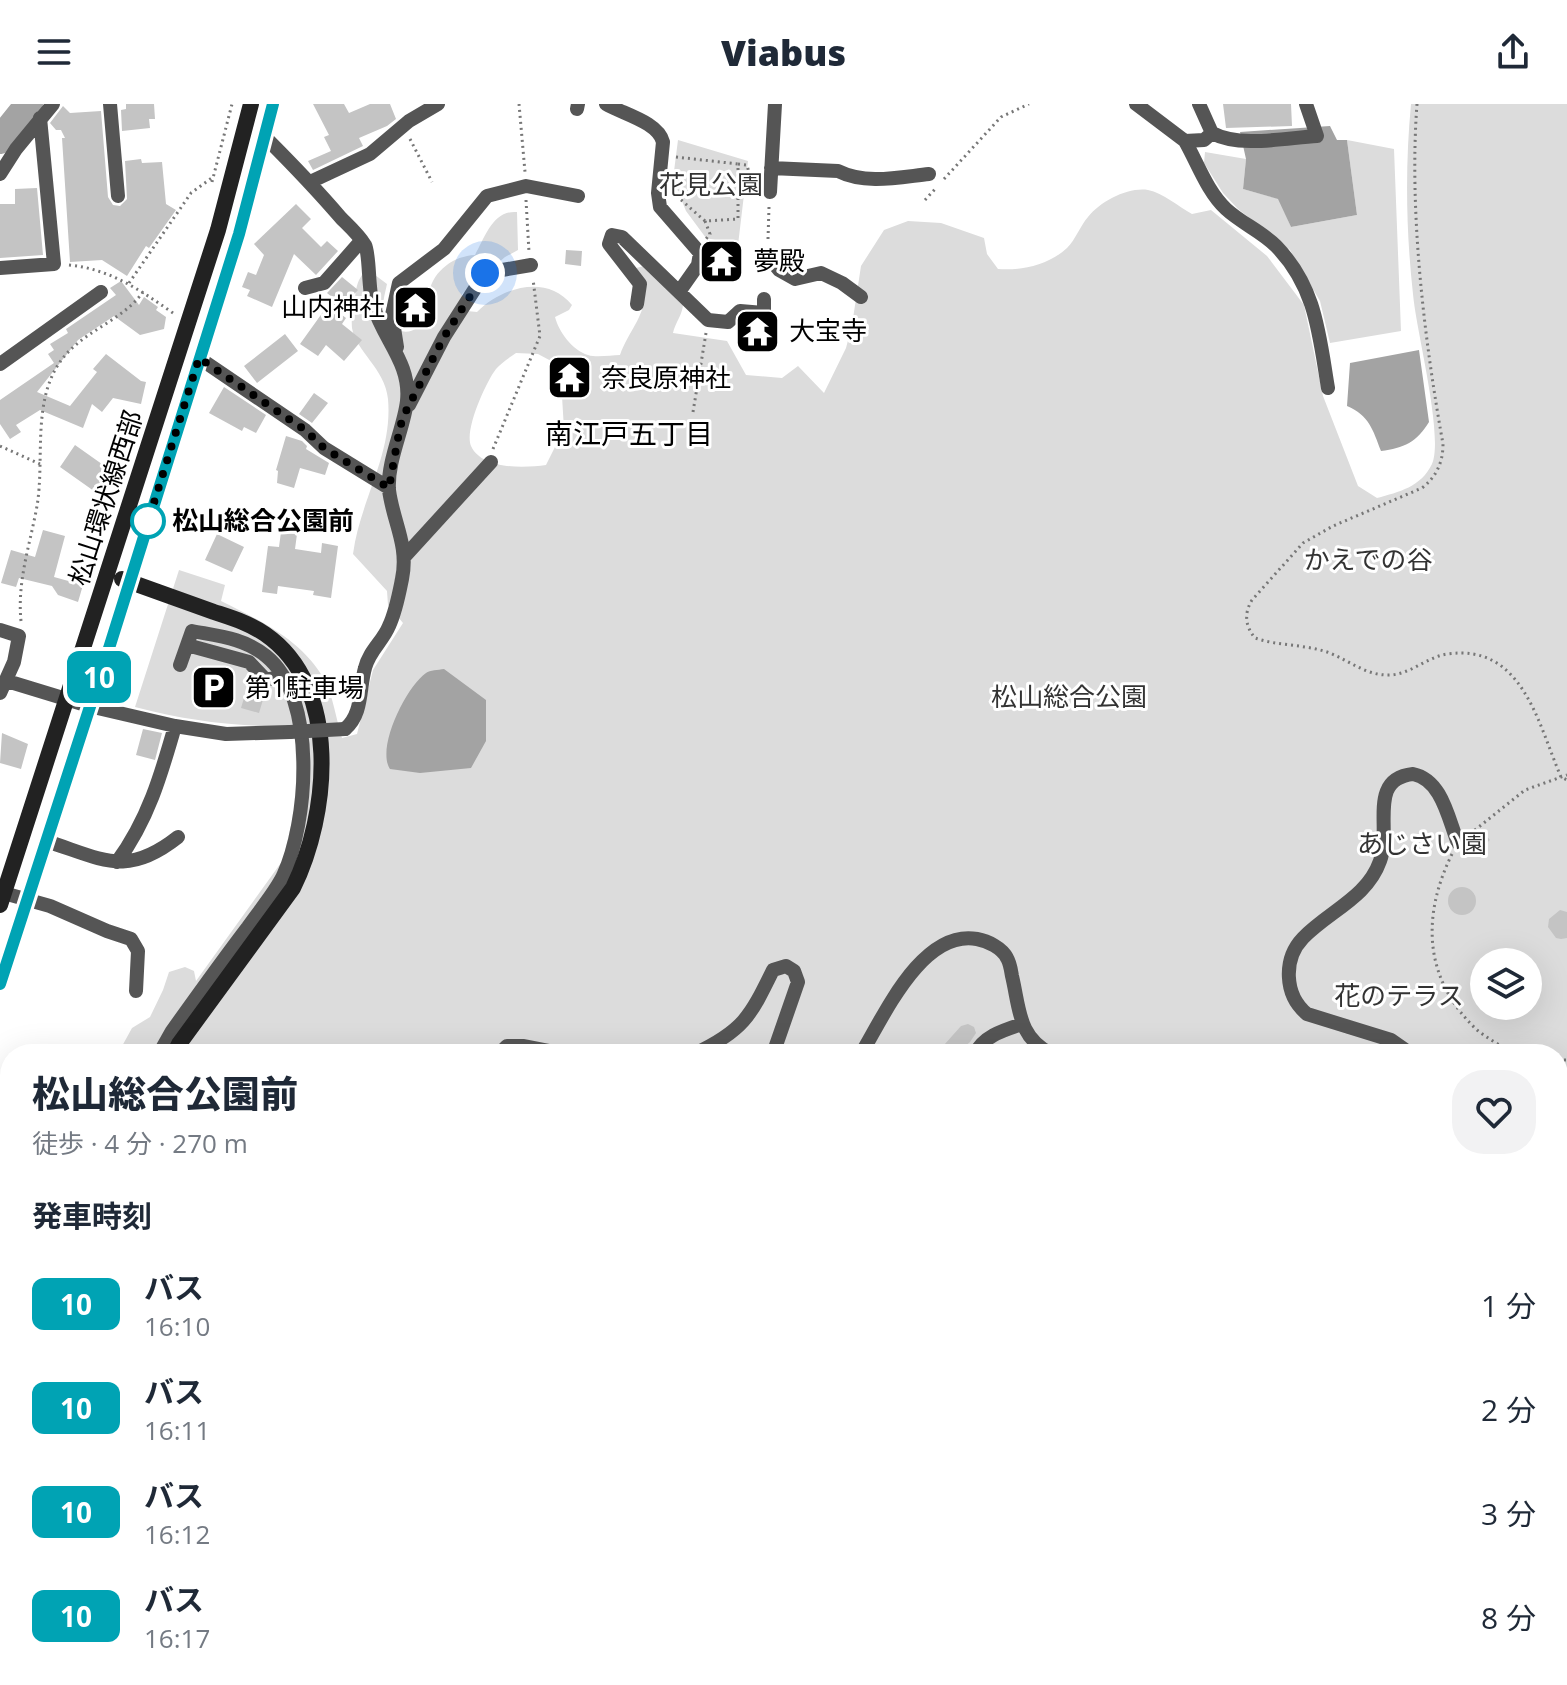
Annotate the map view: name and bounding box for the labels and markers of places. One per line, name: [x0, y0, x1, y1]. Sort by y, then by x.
temple icon: 夢殿: [698, 237, 746, 285]
place label: 夢殿: [753, 242, 805, 278]
temple icon: 山内神社: [392, 283, 440, 331]
place label: 山内神社: [281, 288, 385, 324]
temple icon: 大宝寺: [734, 307, 782, 355]
place label: 大宝寺: [789, 312, 867, 348]
temple icon: 奈良原神社: [546, 354, 594, 402]
place label: 奈良原神社: [601, 359, 731, 395]
place label: 松山総合公園前: [172, 502, 354, 538]
marker: 松山総合公園前: [131, 504, 165, 538]
parking icon: 第1駐車場: [190, 664, 238, 712]
place label: 第1駐車場: [245, 669, 364, 705]

